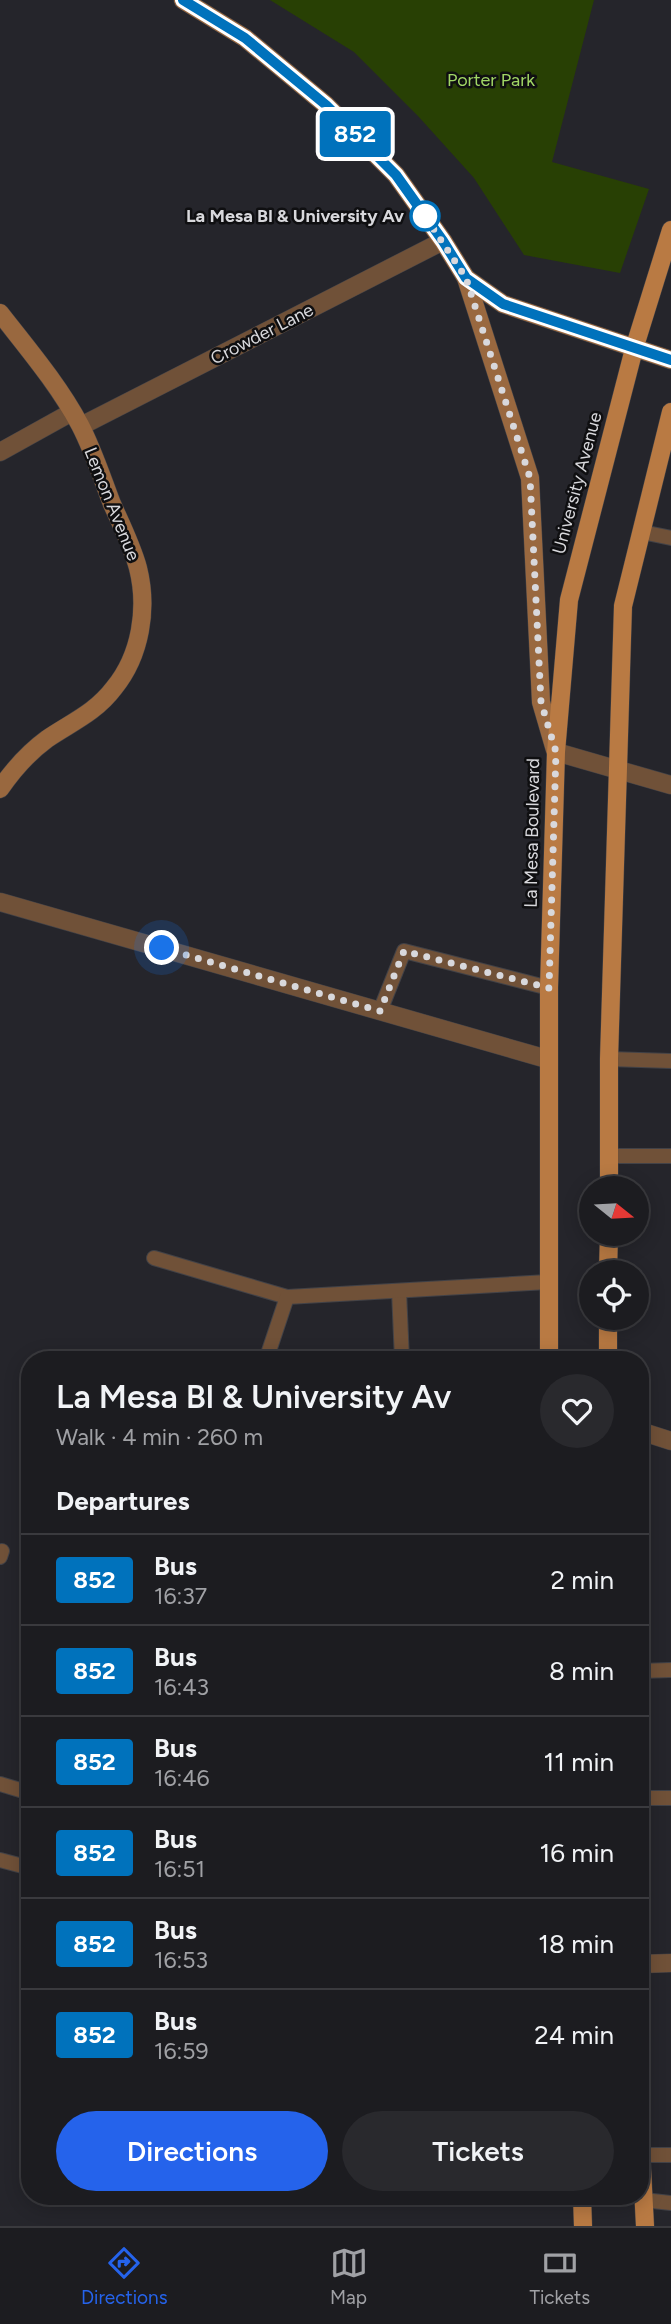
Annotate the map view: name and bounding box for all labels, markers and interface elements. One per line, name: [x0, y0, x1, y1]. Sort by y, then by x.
park label: Porter Park: [447, 69, 535, 91]
line badge: 852: [315, 111, 395, 157]
text: 852: [334, 119, 376, 148]
marker: La Mesa Bl & University Av: [410, 201, 440, 231]
place label: La Mesa Bl & University Av: [186, 205, 404, 227]
street label: Crowder Lane: [207, 299, 317, 369]
street label: University Avenue: [547, 409, 607, 556]
street label: Lemon Avenue: [79, 444, 145, 564]
street label: La Mesa Boulevard: [520, 758, 544, 908]
your location: [144, 930, 179, 965]
north arrow: [579, 1176, 649, 1246]
map controls: [579, 1176, 649, 1330]
button: locate: [579, 1260, 649, 1330]
button: heart: [540, 1374, 614, 1448]
text: La Mesa Bl & University Av: [56, 1377, 451, 1416]
text: Walk · 4 min · 260 m: [56, 1423, 263, 1451]
text: Departures: [56, 1485, 190, 1517]
text: Bus: [154, 1550, 197, 1582]
text: 2 min: [550, 1564, 614, 1596]
text: 852: [73, 1565, 116, 1594]
text: 16:37: [154, 1582, 207, 1610]
text: Bus: [154, 1641, 197, 1673]
text: 8 min: [549, 1655, 614, 1687]
text: 852: [73, 1656, 116, 1685]
text: 16:43: [154, 1673, 209, 1701]
text: Bus: [154, 1732, 197, 1764]
text: 11 min: [543, 1746, 614, 1778]
text: 852: [73, 1747, 116, 1776]
text: 16:46: [154, 1764, 210, 1792]
text: Bus: [154, 1823, 197, 1855]
text: 16 min: [539, 1837, 614, 1869]
text: 852: [73, 1838, 116, 1867]
text: 16:51: [154, 1855, 205, 1883]
text: Bus: [154, 1914, 197, 1946]
text: 18 min: [538, 1928, 614, 1960]
text: 852: [73, 1929, 116, 1958]
text: 16:53: [154, 1946, 208, 1974]
text: Bus: [154, 2005, 197, 2037]
text: 24 min: [534, 2019, 614, 2051]
text: 852: [73, 2020, 116, 2049]
text: 16:59: [154, 2037, 209, 2065]
button: Directions: [56, 2111, 328, 2191]
button: Tickets: [342, 2111, 614, 2191]
tab: Directions: [81, 2244, 168, 2309]
tab: Map: [330, 2244, 368, 2309]
tab: Tickets: [529, 2244, 590, 2309]

